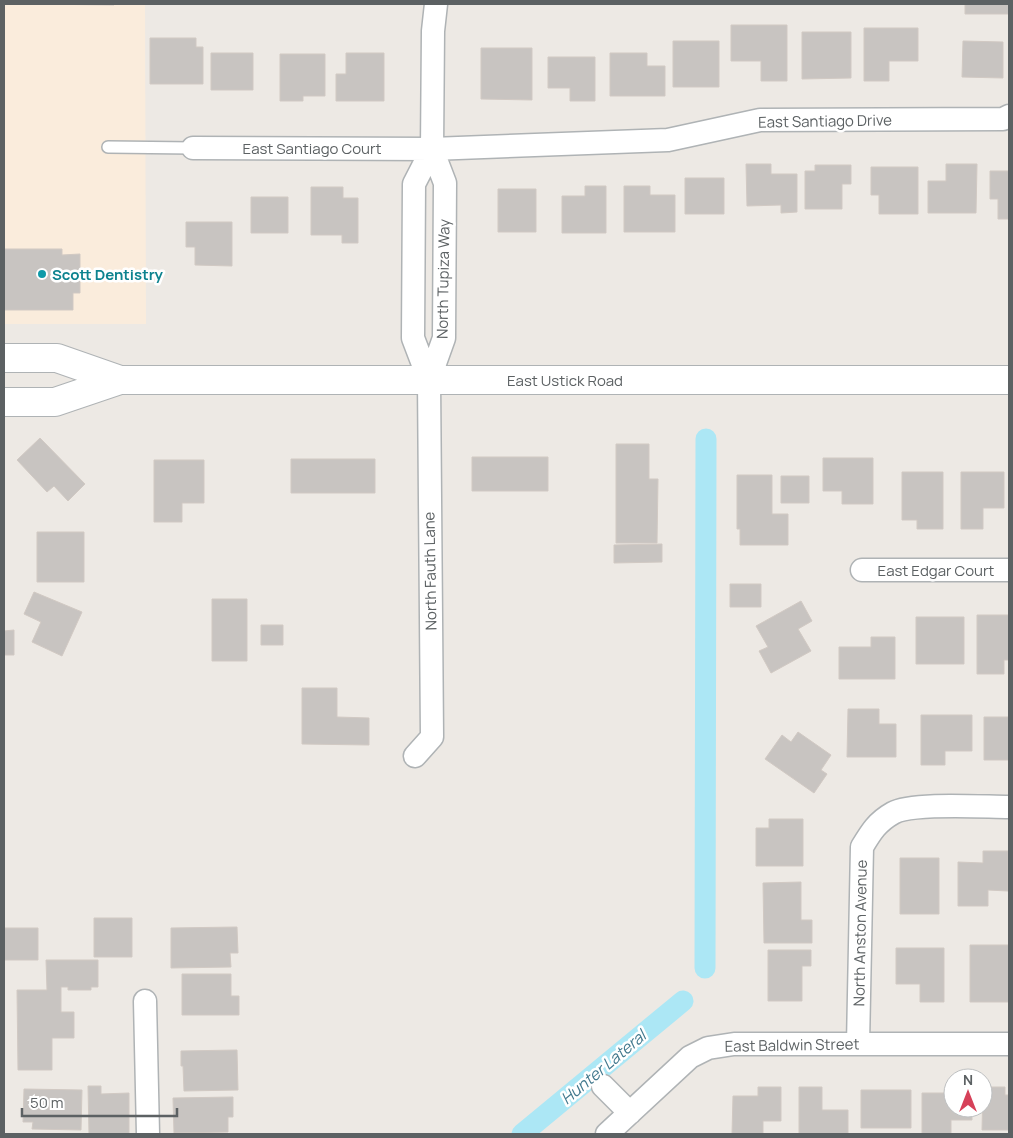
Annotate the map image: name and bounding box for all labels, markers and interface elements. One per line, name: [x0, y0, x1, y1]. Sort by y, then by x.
street label: East Santiago Drive: [758, 109, 892, 133]
street label: East Santiago Court: [243, 138, 381, 159]
street label: North Tupiza Way: [431, 219, 455, 339]
place label: Scott Dentistry: [52, 264, 163, 285]
marker: Scott Dentistry: [36, 268, 48, 280]
street label: East Ustick Road: [507, 370, 623, 391]
street label: North Fauth Lane: [418, 511, 442, 630]
street label: East Edgar Court: [878, 560, 994, 581]
street label: North Anston Avenue: [848, 859, 872, 1006]
water label: Hunter Lateral: [556, 1023, 652, 1109]
street label: East Baldwin Street: [724, 1033, 860, 1057]
north arrow: [943, 1068, 993, 1118]
text: N: [963, 1070, 973, 1089]
scale bar: [22, 1086, 178, 1118]
text: 50 m: [30, 1092, 64, 1113]

